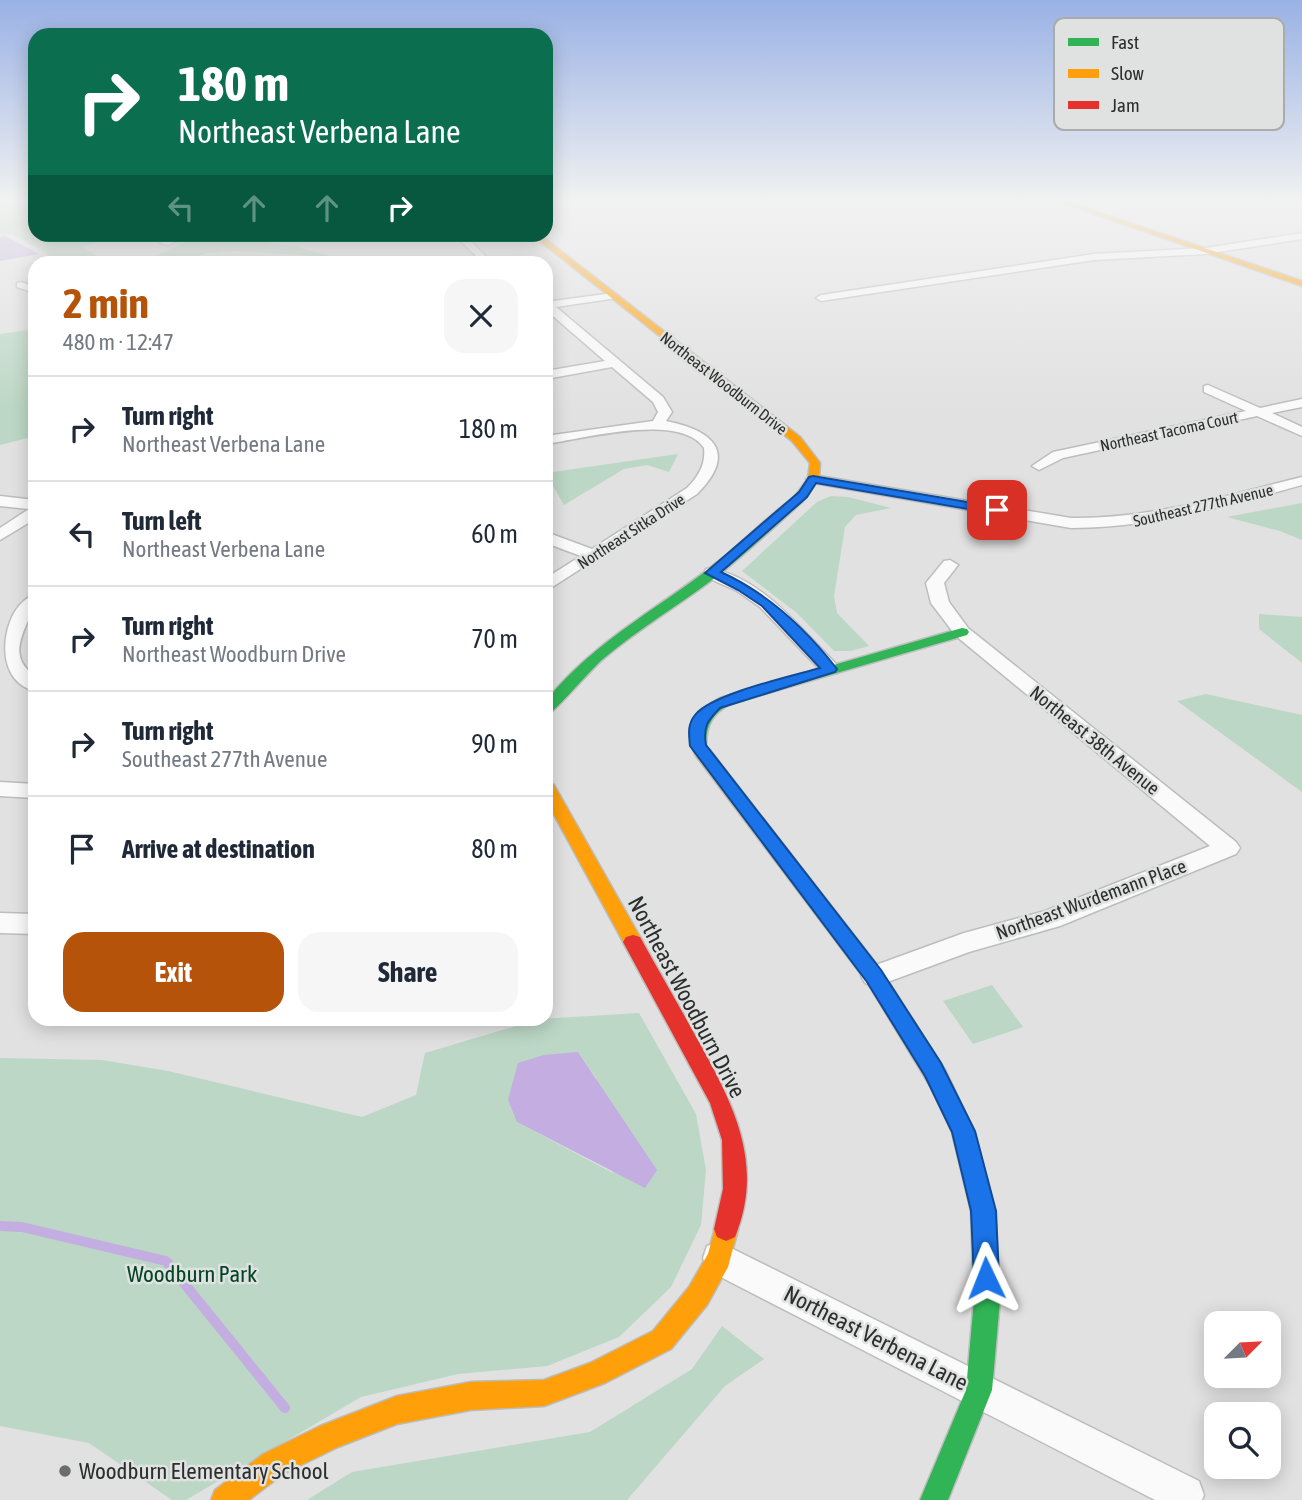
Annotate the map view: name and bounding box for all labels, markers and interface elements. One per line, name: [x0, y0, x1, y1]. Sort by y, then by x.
legend: [1054, 18, 1284, 130]
text: Fast: [1111, 31, 1139, 53]
text: 180 m: [178, 55, 289, 111]
icon: right: [63, 56, 154, 147]
text: Slow: [1111, 62, 1145, 84]
text: Jam: [1111, 94, 1140, 116]
text: Northeast Verbena Lane: [178, 113, 461, 150]
icon: left: [162, 189, 200, 227]
icon: ahead: [235, 189, 273, 227]
icon: ahead: [308, 189, 346, 227]
icon: right: [381, 189, 419, 227]
text: 2 min: [63, 279, 149, 327]
button: close: [444, 279, 518, 353]
street label: Northeast Woodburn Drive: [657, 328, 791, 438]
text: 480 m · 12:47: [63, 329, 174, 355]
text: Turn right: [122, 401, 213, 431]
street label: Northeast Tacoma Court: [1098, 407, 1240, 454]
icon: right: [63, 410, 101, 448]
text: 180 m: [459, 414, 518, 444]
text: Northeast Verbena Lane: [122, 431, 325, 457]
pin: [967, 480, 1027, 540]
street label: Southeast 277th Avenue: [1131, 480, 1275, 530]
street label: Northeast Sitka Drive: [574, 490, 688, 572]
icon: arrive: [978, 491, 1016, 529]
text: Turn left: [122, 506, 202, 536]
icon: left: [63, 515, 101, 553]
text: 60 m: [471, 519, 518, 549]
text: Northeast Verbena Lane: [122, 536, 325, 562]
text: Turn right: [122, 611, 213, 641]
icon: right: [63, 620, 101, 658]
text: 70 m: [471, 624, 518, 654]
text: Northeast Woodburn Drive: [122, 641, 346, 667]
street label: Northeast 38th Avenue: [1026, 681, 1164, 799]
text: Turn right: [122, 716, 213, 746]
icon: right: [63, 725, 101, 763]
text: 90 m: [471, 729, 518, 759]
text: Southeast 277th Avenue: [122, 746, 327, 772]
icon: arrive: [63, 830, 101, 868]
text: Arrive at destination: [122, 834, 315, 864]
text: 80 m: [471, 834, 518, 864]
street label: Northeast Wurdemann Place: [993, 854, 1189, 944]
street label: Northeast Woodburn Drive: [623, 892, 751, 1102]
button: Exit: [63, 932, 284, 1012]
button: Share: [298, 932, 518, 1012]
position arrow: [949, 1241, 1023, 1315]
park label: Woodburn Park: [127, 1261, 257, 1287]
street label: Northeast Verbena Lane: [780, 1280, 972, 1396]
north arrow: [1204, 1311, 1281, 1388]
map controls: [1204, 1311, 1281, 1479]
button: search: [1204, 1402, 1281, 1479]
place label: Woodburn Elementary School: [79, 1458, 329, 1484]
marker: Woodburn Elementary School: [57, 1463, 73, 1479]

